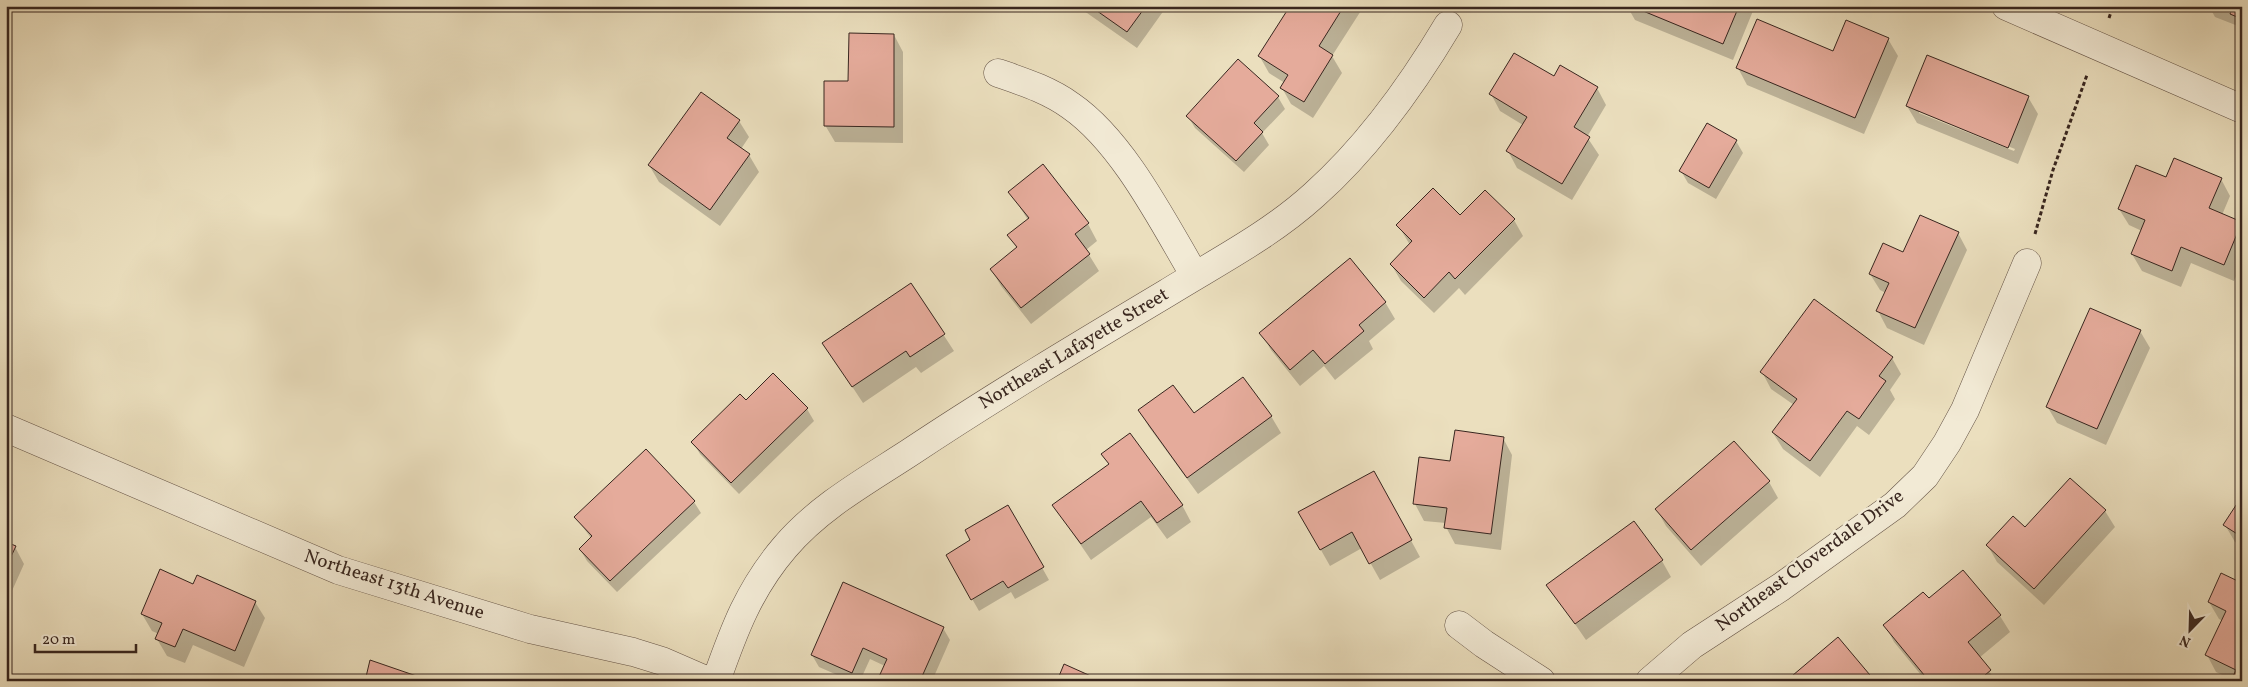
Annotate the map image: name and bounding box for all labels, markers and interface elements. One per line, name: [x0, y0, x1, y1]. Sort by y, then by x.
street label: Northeast Lafayette Street: [974, 282, 1174, 416]
street label: Northeast Cloverdale Drive: [1710, 484, 1910, 638]
street label: Northeast 13th Avenue: [300, 544, 488, 626]
north arrow: [2166, 604, 2216, 654]
scale bar: [35, 622, 136, 654]
text: 20 m: [42, 630, 75, 651]
text: N: [2177, 630, 2194, 651]

